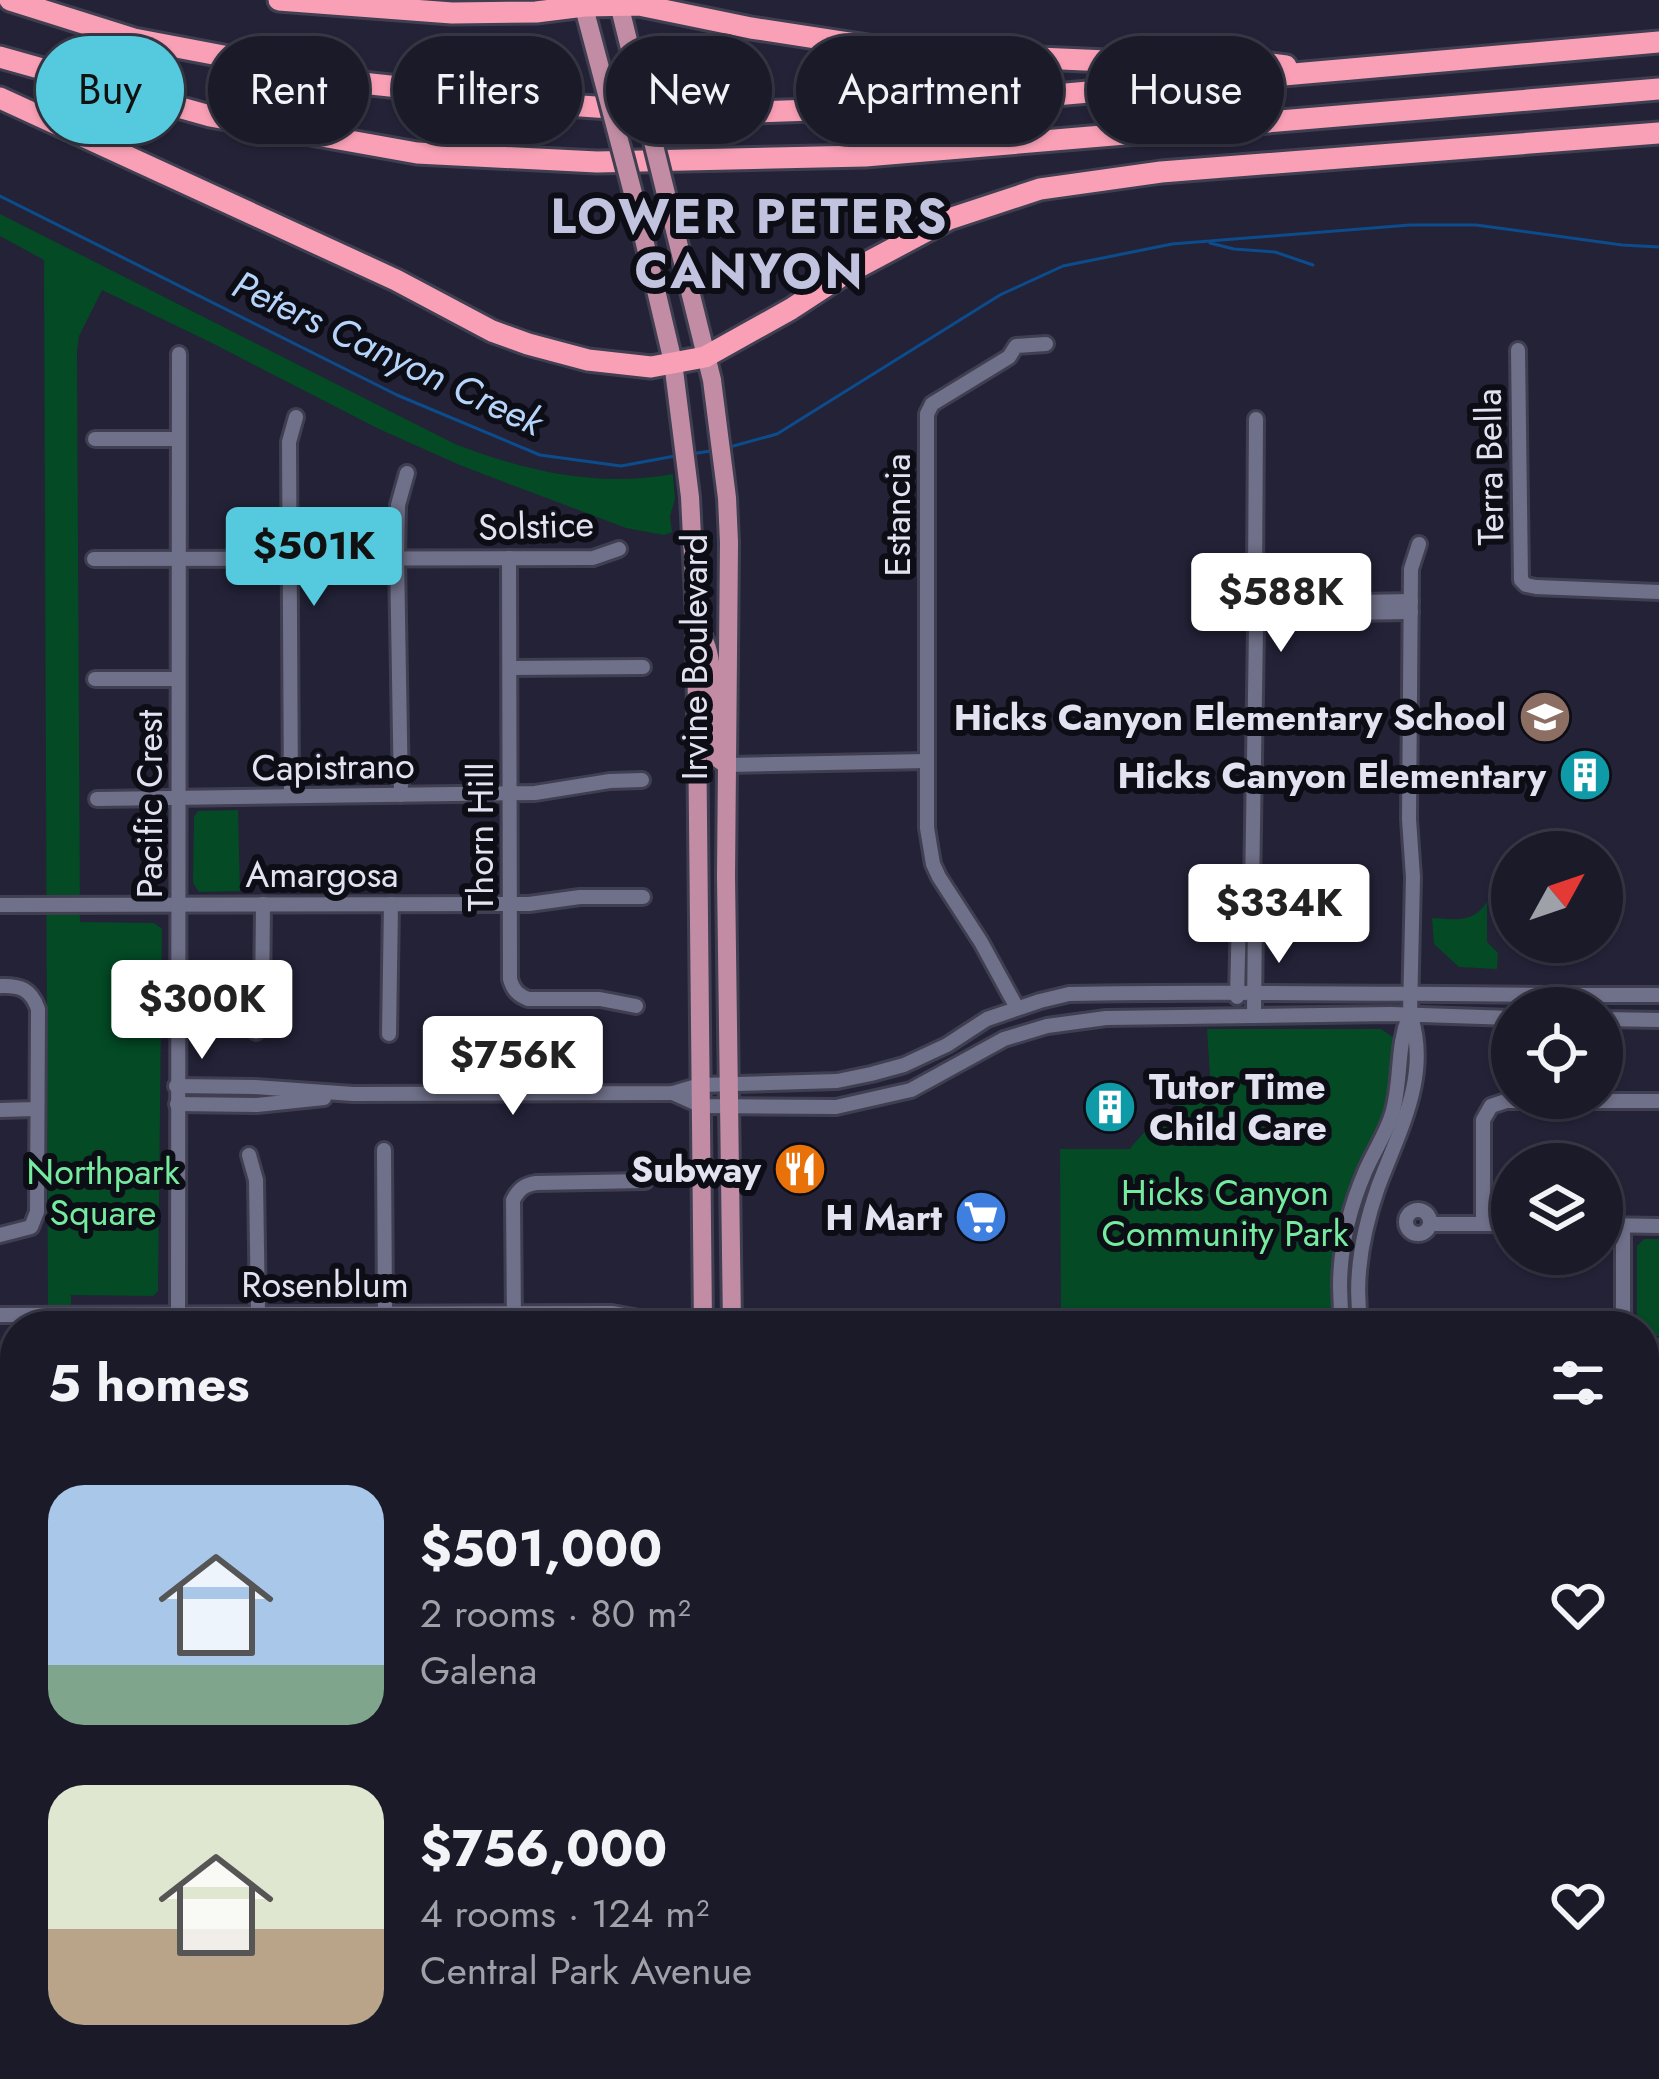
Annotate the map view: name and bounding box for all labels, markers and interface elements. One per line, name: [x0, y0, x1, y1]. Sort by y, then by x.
chip: Buy: [36, 36, 184, 144]
chip: Rent: [208, 36, 369, 144]
chip: Filters: [393, 36, 582, 144]
chip: New: [606, 36, 772, 144]
chip: Apartment: [796, 36, 1063, 144]
chip: House: [1087, 36, 1284, 144]
district label: LOWER PETERS CANYON: [550, 182, 950, 306]
water label: Peters Canyon Creek: [223, 256, 555, 451]
street label: Terra Bella: [1462, 388, 1516, 546]
street label: Estancia: [871, 453, 923, 577]
street label: Solstice: [477, 497, 595, 553]
pin: $501K: [230, 507, 398, 609]
text: $501K: [253, 517, 375, 574]
street label: Irvine Boulevard: [668, 534, 720, 780]
pin: $588K: [1197, 553, 1365, 655]
text: $588K: [1218, 563, 1344, 620]
school or university icon: Hicks Canyon Elementary School: [1517, 689, 1573, 745]
place label: Hicks Canyon Elementary School: [954, 691, 1506, 743]
street label: Pacific Crest: [123, 709, 175, 898]
street label: Capistrano: [251, 739, 415, 793]
building icon: Hicks Canyon Elementary: [1557, 747, 1613, 803]
place label: Hicks Canyon Elementary: [1117, 749, 1547, 801]
street label: Thorn Hill: [454, 762, 506, 912]
north arrow: [1491, 831, 1623, 963]
map controls: [1491, 831, 1623, 1275]
street label: Amargosa: [246, 848, 398, 900]
pin: $334K: [1195, 864, 1363, 966]
text: $334K: [1215, 874, 1343, 931]
pin: $300K: [118, 960, 286, 1062]
text: $300K: [138, 970, 266, 1027]
button: locate: [1491, 987, 1623, 1119]
pin: $756K: [429, 1016, 597, 1118]
text: $756K: [450, 1026, 576, 1083]
place label: Tutor Time Child Care: [1149, 1060, 1327, 1153]
building icon: Tutor Time Child Care: [1082, 1079, 1138, 1135]
restaurant icon: Subway: [772, 1141, 828, 1197]
place label: Subway: [631, 1143, 762, 1195]
button: layers: [1491, 1143, 1623, 1275]
park label: Northpark Square: [26, 1145, 180, 1238]
park label: Hicks Canyon Community Park: [1101, 1166, 1349, 1259]
supermarket icon: H Mart: [953, 1189, 1009, 1245]
place label: H Mart: [825, 1191, 943, 1243]
street label: Rosenblum: [241, 1258, 409, 1310]
text: 5 homes: [48, 1346, 250, 1420]
icon: filters: [1545, 1350, 1611, 1416]
text: $501,000: [420, 1511, 662, 1585]
icon: home: [144, 1533, 288, 1677]
icon: heart: [1545, 1572, 1611, 1638]
text: 2 rooms · 80 m²: [420, 1585, 691, 1642]
text: Galena: [420, 1642, 537, 1699]
text: $756,000: [420, 1811, 667, 1885]
icon: home: [144, 1833, 288, 1977]
icon: heart: [1545, 1872, 1611, 1938]
text: 4 rooms · 124 m²: [420, 1885, 709, 1942]
text: Central Park Avenue: [420, 1942, 752, 1999]

